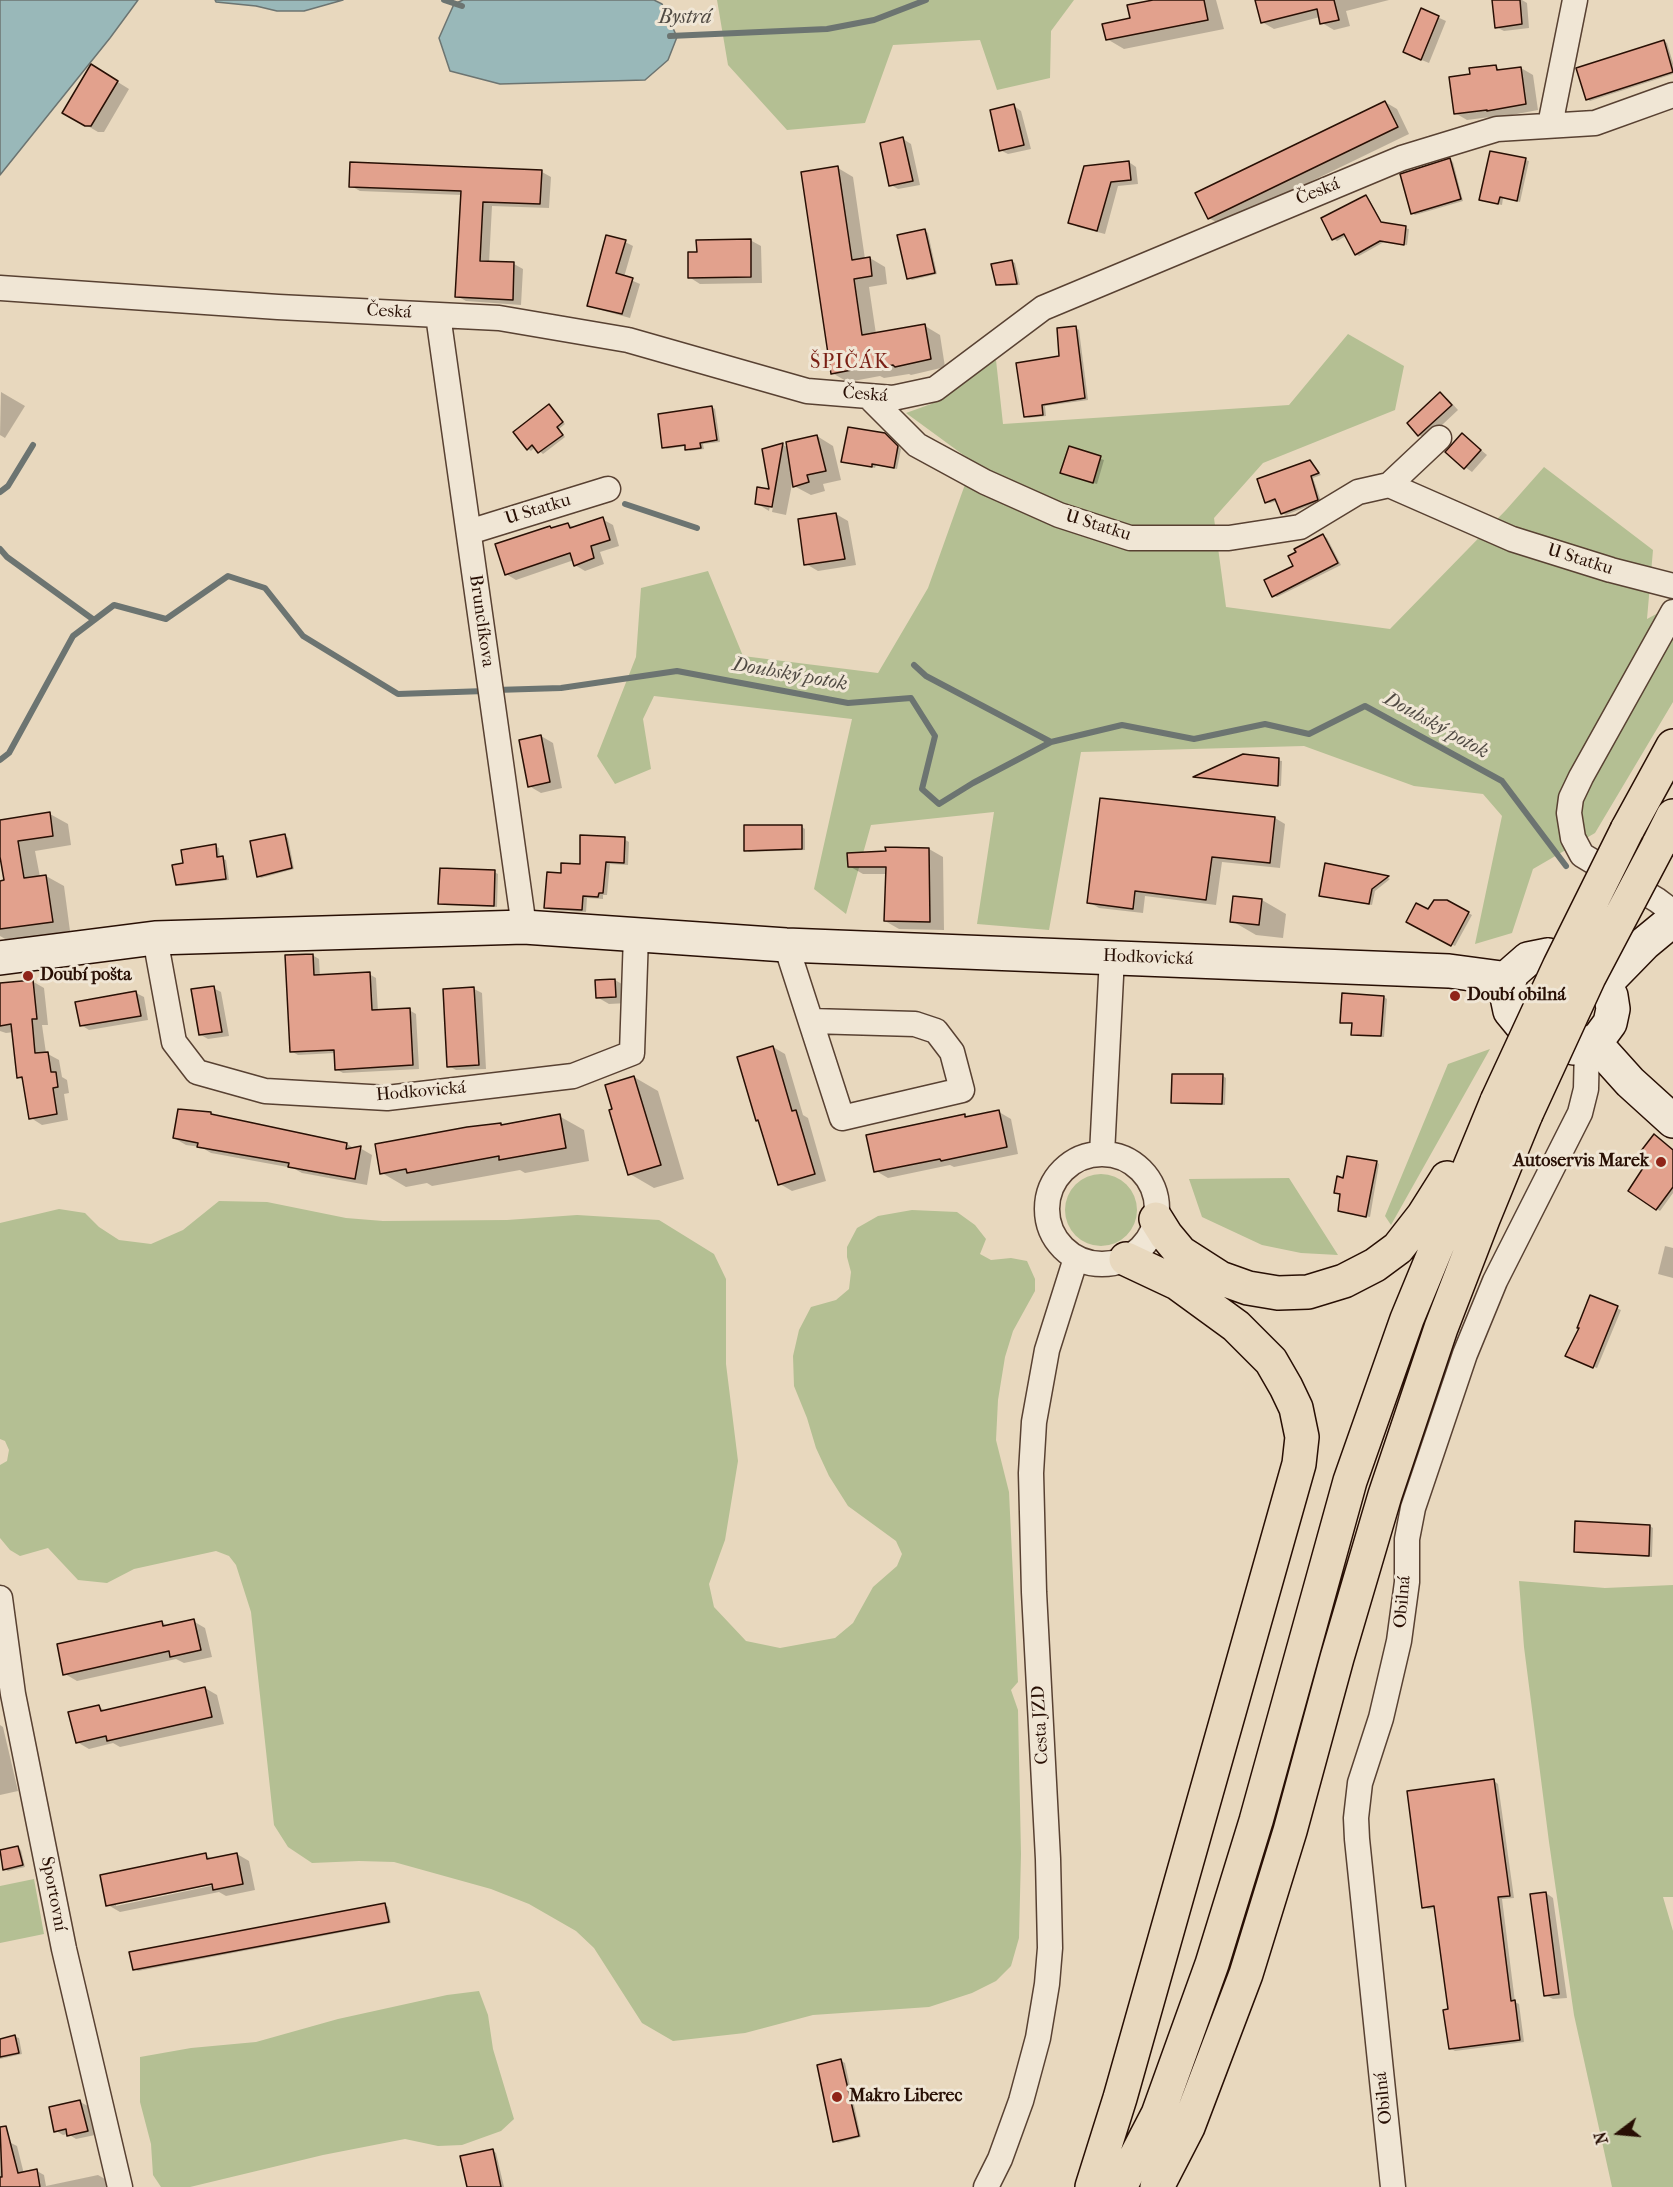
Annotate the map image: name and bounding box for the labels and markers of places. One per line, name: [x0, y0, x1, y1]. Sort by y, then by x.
place label: Doubí pošta: [40, 965, 132, 987]
marker: Doubí pošta: [21, 969, 35, 983]
place label: Doubí obilná: [1467, 985, 1566, 1007]
marker: Doubí obilná: [1448, 989, 1462, 1003]
place label: Autoservis Marek: [1513, 1151, 1649, 1173]
marker: Autoservis Marek: [1654, 1155, 1668, 1169]
place label: Makro Liberec: [849, 2086, 962, 2108]
marker: Makro Liberec: [830, 2090, 844, 2104]

